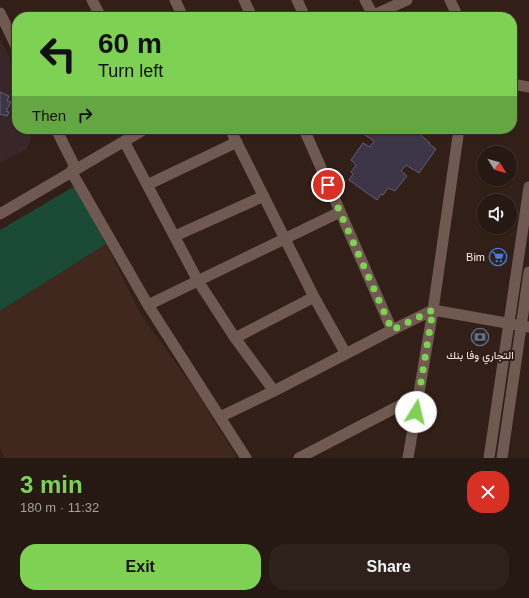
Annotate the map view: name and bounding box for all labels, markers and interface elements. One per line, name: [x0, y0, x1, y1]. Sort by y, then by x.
icon: left: [32, 28, 84, 80]
text: 60 m: [98, 28, 162, 59]
text: Turn left: [98, 61, 163, 81]
icon: right: [74, 104, 96, 126]
text: Then: [32, 107, 66, 124]
north arrow: [477, 146, 517, 186]
map controls: [477, 146, 517, 234]
pin: [311, 168, 345, 202]
icon: arrive: [317, 174, 339, 196]
button: sound: [477, 194, 517, 234]
supermarket icon: Bim: [488, 247, 508, 267]
place label: Bim: [466, 251, 485, 263]
bank icon: التجاري وفا بنك: [470, 327, 490, 347]
place label: التجاري وفا بنك: [446, 349, 514, 365]
position arrow: [395, 391, 437, 433]
text: 3 min: [20, 471, 83, 498]
button: close: [467, 471, 509, 513]
text: 180 m · 11:32: [20, 500, 99, 515]
button: Exit: [20, 544, 261, 590]
button: Share: [269, 544, 509, 590]

